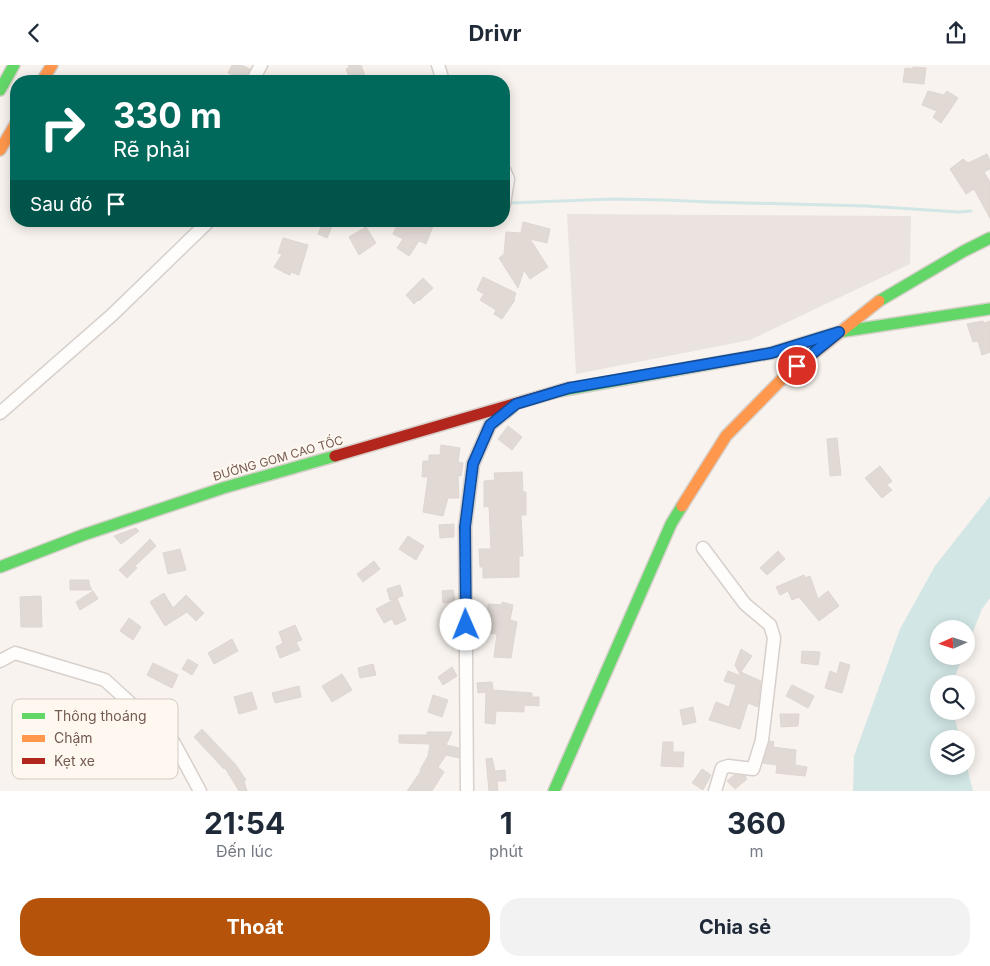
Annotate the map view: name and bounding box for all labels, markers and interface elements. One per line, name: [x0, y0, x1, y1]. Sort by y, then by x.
icon: back: [20, 19, 48, 47]
icon: share: [942, 19, 970, 47]
text: Drivr: [468, 20, 522, 46]
text: 330 m: [113, 94, 222, 136]
icon: right: [30, 95, 95, 160]
text: Rẽ phải: [113, 136, 190, 162]
icon: arrive: [102, 190, 130, 218]
text: Sau đó: [30, 193, 92, 216]
pin: [776, 345, 818, 387]
icon: arrive: [783, 352, 811, 380]
street label: ĐƯỜNG GOM CAO TỐC: [211, 430, 345, 484]
position arrow: [439, 598, 491, 650]
north arrow: [930, 620, 975, 665]
map controls: [930, 620, 975, 775]
button: search: [930, 675, 975, 720]
legend: [12, 699, 178, 779]
text: Thông thoáng: [54, 707, 147, 724]
text: Chậm: [54, 729, 93, 746]
button: layers: [930, 730, 975, 775]
text: Kẹt xe: [54, 752, 95, 769]
text: 21:54: [204, 805, 285, 841]
text: 1: [500, 805, 513, 841]
text: 360: [727, 805, 786, 841]
text: Đến lúc: [216, 841, 273, 861]
text: phút: [489, 841, 523, 861]
text: m: [750, 841, 764, 861]
button: Thoát: [20, 898, 490, 956]
button: Chia sẻ: [500, 898, 970, 956]

